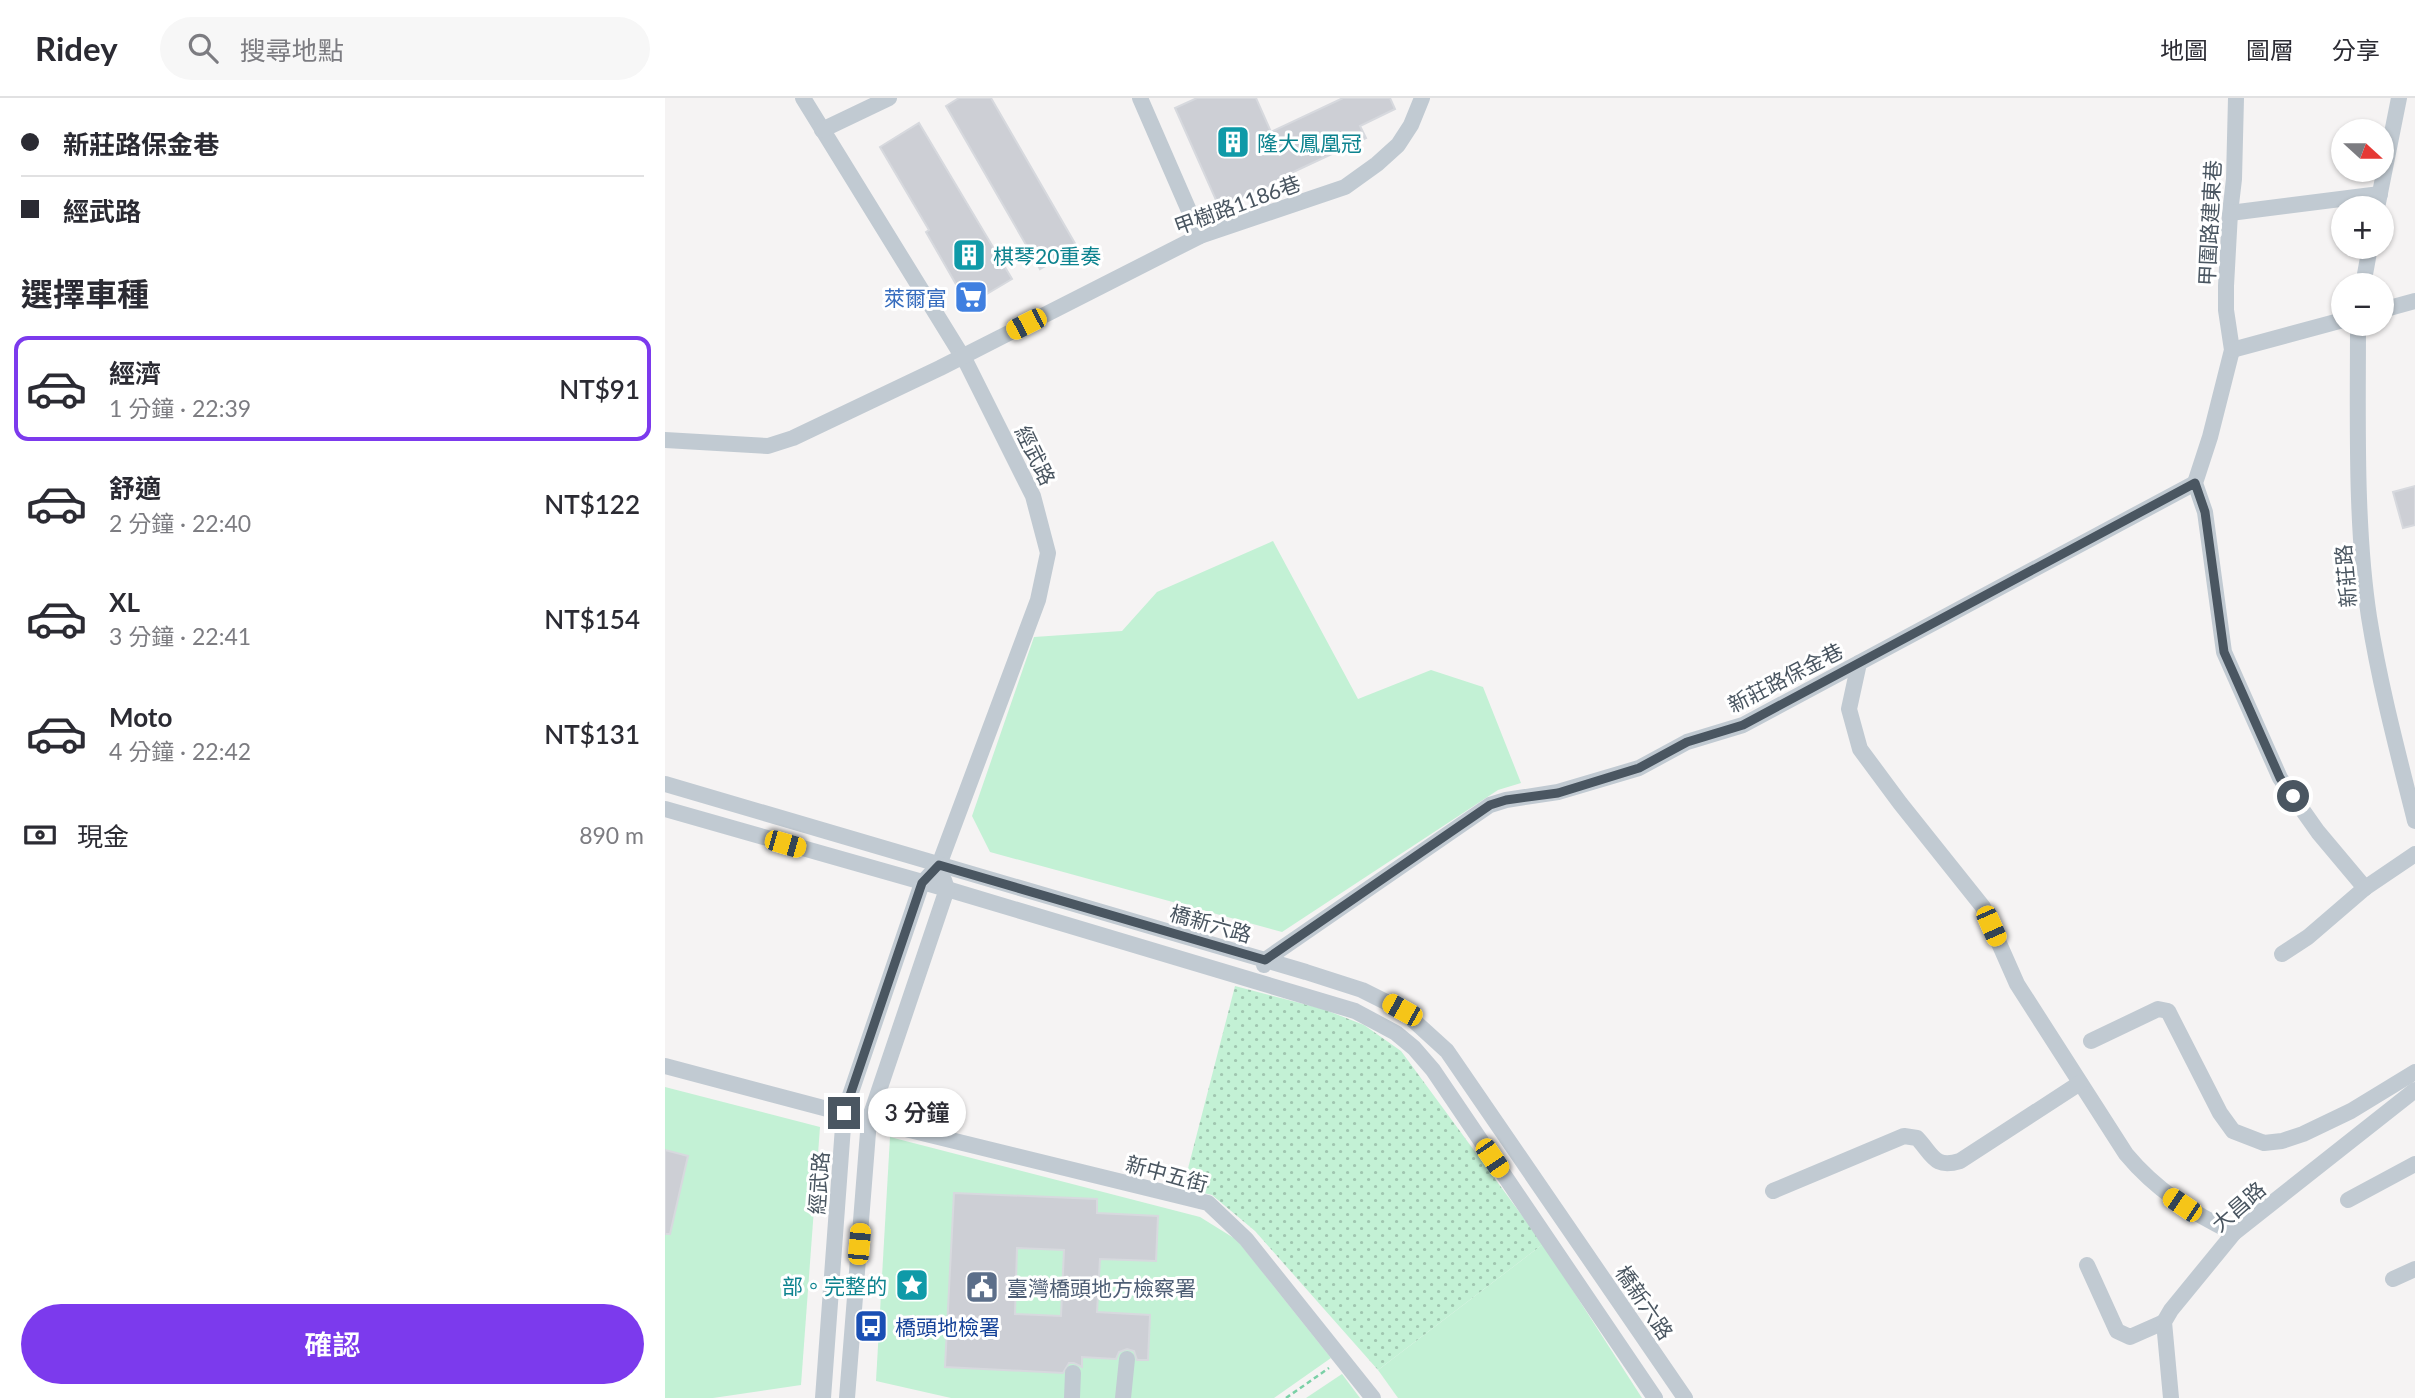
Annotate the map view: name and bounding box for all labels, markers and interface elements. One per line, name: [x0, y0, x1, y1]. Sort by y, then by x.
search box: [160, 17, 650, 80]
text: Ridey: [35, 28, 118, 68]
icon: search: [184, 29, 222, 67]
text: 搜尋地點: [240, 34, 344, 66]
text: 地圖: [2160, 35, 2208, 64]
text: 圖層: [2246, 35, 2294, 64]
text: 分享: [2332, 35, 2380, 64]
north arrow: [2331, 119, 2394, 182]
map controls: [2331, 119, 2394, 336]
building icon: 隆大鳳凰冠: [1214, 123, 1252, 161]
text: 新莊路保金巷: [63, 128, 219, 160]
place label: 隆大鳳凰冠: [1257, 130, 1362, 155]
street label: 甲圍路建東巷: [2193, 159, 2225, 287]
street label: 甲樹路1186巷: [1170, 170, 1304, 238]
text: 經武路: [63, 195, 141, 227]
button: +: [2331, 196, 2394, 259]
building icon: 棋琴20重奏: [950, 236, 988, 274]
place label: 棋琴20重奏: [993, 243, 1101, 268]
button: −: [2331, 273, 2394, 336]
text: 選擇車種: [21, 274, 149, 313]
supermarket icon: 萊爾富: [952, 278, 990, 316]
place label: 萊爾富: [884, 285, 947, 310]
car: [1003, 305, 1050, 343]
icon: car: [25, 357, 88, 420]
text: 經濟: [109, 357, 161, 389]
text: NT$91: [559, 373, 640, 405]
text: 1 分鐘 · 22:39: [109, 394, 251, 422]
street label: 經武路: [1011, 421, 1061, 489]
icon: car: [25, 472, 88, 535]
text: 舒適: [109, 472, 161, 504]
text: NT$122: [544, 488, 640, 520]
text: 2 分鐘 · 22:40: [109, 509, 251, 537]
street label: 新莊路: [2330, 544, 2360, 608]
text: XL: [109, 586, 140, 618]
icon: car: [25, 587, 88, 650]
text: NT$154: [544, 603, 640, 635]
text: 3 分鐘 · 22:41: [109, 622, 251, 650]
street label: 新莊路保金巷: [1723, 637, 1847, 717]
text: Moto: [109, 701, 172, 733]
icon: car: [25, 702, 88, 765]
text: NT$131: [544, 718, 640, 750]
text: 4 分鐘 · 22:42: [109, 737, 251, 765]
route start: [2277, 780, 2309, 812]
icon: cash: [21, 816, 59, 854]
text: 現金: [77, 820, 129, 852]
text: 890 m: [579, 821, 644, 849]
car: [762, 828, 809, 860]
street label: 橋新六路: [1167, 899, 1255, 947]
car: [1973, 903, 2010, 949]
car: [1379, 991, 1426, 1029]
callout: 3 分鐘: [869, 1088, 967, 1138]
route end: [828, 1097, 860, 1129]
text: 3 分鐘: [884, 1098, 950, 1126]
car: [1472, 1135, 1513, 1181]
street label: 新中五街: [1123, 1150, 1211, 1196]
street label: 經武路: [803, 1151, 833, 1215]
street label: 大昌路: [2206, 1176, 2270, 1236]
car: [2159, 1185, 2206, 1225]
car: [847, 1222, 872, 1266]
street label: 橋新六路: [1611, 1260, 1679, 1344]
place icon: 部。完整的: [893, 1266, 931, 1304]
public building icon: 臺灣橋頭地方檢察署: [963, 1268, 1001, 1306]
place label: 部。完整的: [782, 1273, 887, 1298]
place label: 臺灣橋頭地方檢察署: [1007, 1275, 1196, 1300]
button: 確認: [21, 1304, 644, 1384]
bus stop icon: 橋頭地檢署: [852, 1307, 890, 1345]
place label: 橋頭地檢署: [895, 1314, 1000, 1339]

